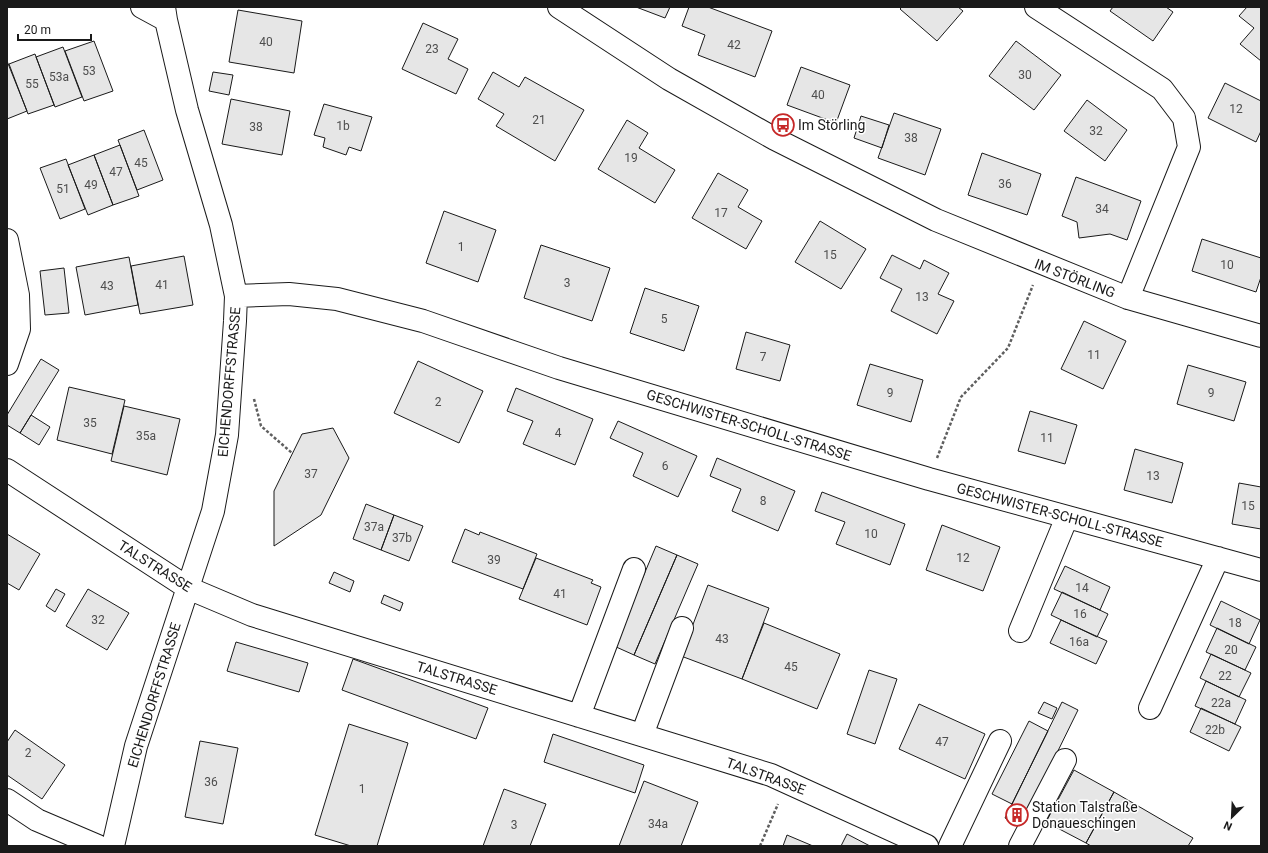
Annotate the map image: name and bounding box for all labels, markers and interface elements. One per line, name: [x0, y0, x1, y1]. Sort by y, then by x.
scale bar: [18, 16, 91, 42]
text: 20 m: [24, 23, 51, 37]
house number: 40: [259, 35, 273, 49]
house number: 42: [727, 38, 741, 52]
house number: 23: [425, 42, 439, 56]
house number: 53: [82, 64, 96, 78]
house number: 30: [1018, 68, 1032, 82]
house number: 53a: [49, 70, 69, 84]
house number: 55: [25, 77, 39, 91]
house number: 40: [811, 88, 825, 102]
house number: 12: [1229, 102, 1243, 116]
bus stop icon: Im Störling: [770, 112, 796, 138]
house number: 21: [532, 113, 546, 127]
place label: Im Störling: [798, 117, 865, 133]
house number: 1b: [336, 119, 350, 133]
house number: 38: [249, 120, 263, 134]
house number: 32: [1089, 124, 1103, 138]
house number: 38: [904, 131, 918, 145]
house number: 19: [624, 151, 638, 165]
house number: 45: [134, 156, 148, 170]
house number: 47: [109, 165, 123, 179]
house number: 36: [998, 177, 1012, 191]
house number: 49: [84, 178, 98, 192]
house number: 51: [56, 182, 70, 196]
house number: 34: [1095, 202, 1109, 216]
house number: 17: [714, 206, 728, 220]
house number: 1: [458, 240, 464, 254]
house number: 15: [823, 248, 837, 262]
street label: IM STÖRLING: [1032, 255, 1118, 301]
house number: 10: [1220, 258, 1234, 272]
house number: 3: [564, 276, 570, 290]
house number: 41: [155, 278, 169, 292]
house number: 43: [100, 279, 114, 293]
house number: 13: [915, 290, 929, 304]
street label: EICHENDORFFSTRASSE: [214, 306, 244, 458]
house number: 5: [661, 312, 668, 326]
house number: 11: [1087, 348, 1101, 362]
house number: 7: [760, 350, 767, 364]
street label: GESCHWISTER-SCHOLL-STRASSE: [645, 386, 853, 464]
house number: 9: [887, 386, 893, 400]
house number: 9: [1208, 386, 1214, 400]
house number: 2: [435, 395, 442, 409]
house number: 35: [83, 416, 97, 430]
house number: 4: [555, 426, 562, 440]
house number: 35a: [136, 429, 156, 443]
house number: 11: [1040, 431, 1054, 445]
house number: 6: [662, 459, 669, 473]
house number: 37: [304, 467, 318, 481]
house number: 13: [1146, 469, 1160, 483]
street label: GESCHWISTER-SCHOLL-STRASSE: [955, 480, 1165, 550]
house number: 8: [760, 494, 767, 508]
house number: 15: [1241, 499, 1255, 513]
house number: 37a: [364, 520, 384, 534]
house number: 10: [864, 527, 878, 541]
house number: 37b: [392, 531, 412, 545]
street label: TALSTRASSE: [115, 537, 195, 595]
house number: 12: [956, 551, 970, 565]
house number: 39: [487, 553, 501, 567]
house number: 14: [1075, 581, 1089, 595]
house number: 41: [553, 587, 567, 601]
house number: 16: [1073, 607, 1087, 621]
house number: 32: [91, 613, 105, 627]
house number: 18: [1228, 616, 1242, 630]
street label: EICHENDORFFSTRASSE: [124, 621, 184, 769]
house number: 43: [715, 632, 729, 646]
house number: 16a: [1069, 635, 1089, 649]
house number: 20: [1224, 643, 1238, 657]
street label: TALSTRASSE: [415, 658, 499, 698]
house number: 45: [784, 660, 798, 674]
house number: 22: [1218, 669, 1232, 683]
house number: 22a: [1211, 696, 1231, 710]
house number: 22b: [1205, 723, 1225, 737]
house number: 47: [935, 735, 949, 749]
house number: 2: [25, 746, 32, 760]
street label: TALSTRASSE: [724, 754, 808, 798]
house number: 36: [204, 775, 218, 789]
house number: 1: [359, 782, 365, 796]
north arrow: [1212, 797, 1252, 837]
place label: Station Talstraße Donaueschingen: [1032, 799, 1138, 831]
building icon: Station Talstraße Donaueschingen: [1004, 802, 1030, 828]
house number: 34a: [648, 817, 668, 831]
house number: 3: [511, 818, 517, 832]
text: N: [1222, 818, 1234, 833]

